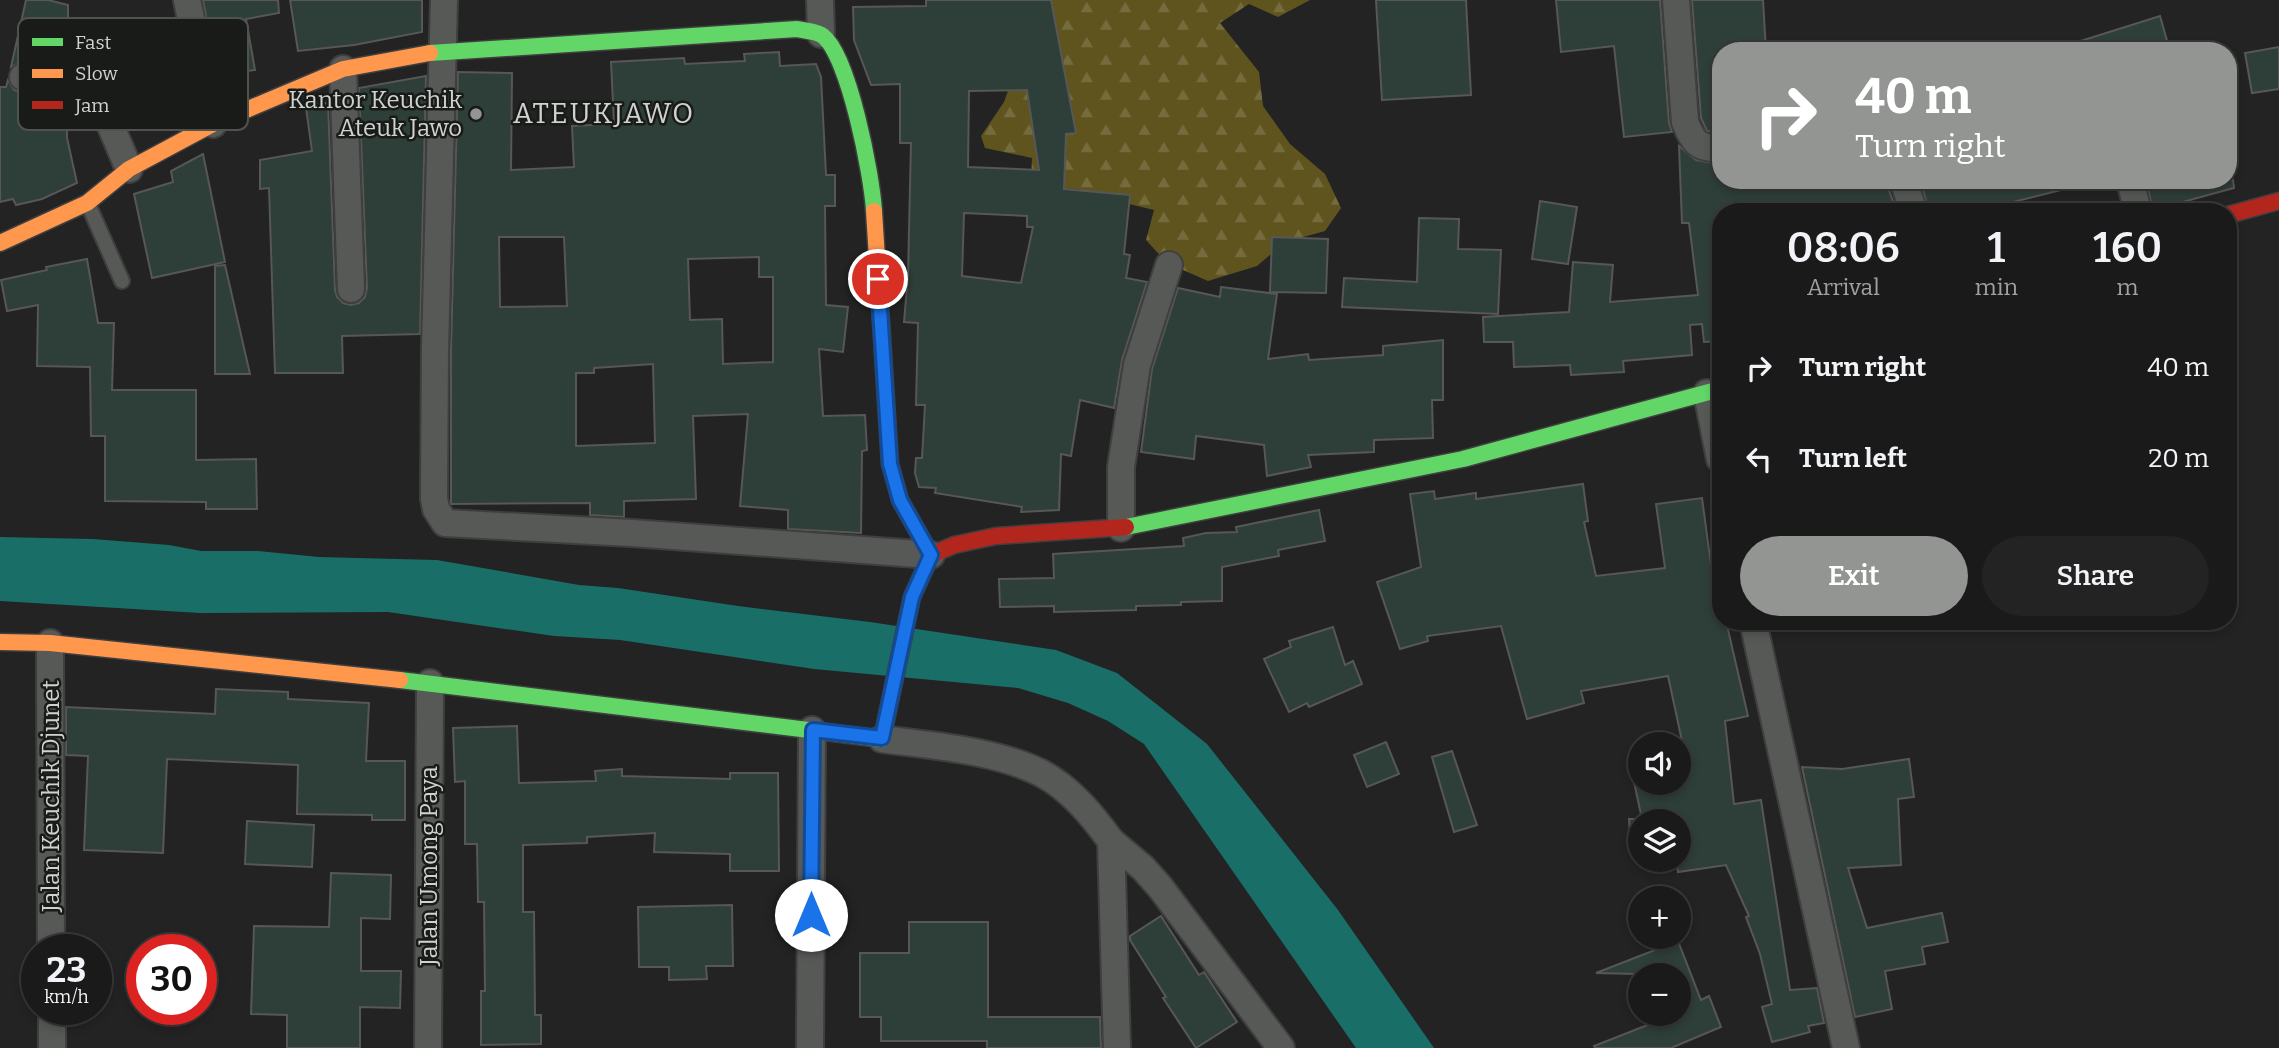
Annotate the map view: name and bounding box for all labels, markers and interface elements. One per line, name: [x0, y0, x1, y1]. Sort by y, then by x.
legend: [18, 18, 248, 130]
text: Fast: [75, 31, 112, 54]
text: Slow: [75, 62, 118, 85]
text: 40 m: [1855, 67, 1972, 126]
icon: right: [1740, 70, 1831, 161]
place label: Kantor Keuchik Ateuk Jawo: [289, 86, 462, 142]
text: Jam: [74, 94, 109, 117]
district label: ATEUKJAWO: [513, 97, 695, 130]
marker: Kantor Keuchik Ateuk Jawo: [468, 106, 484, 122]
text: Turn right: [1855, 127, 2006, 165]
text: 08:06: [1787, 223, 1900, 273]
text: 1: [1987, 223, 2005, 273]
text: 160: [2093, 223, 2162, 273]
pin: [848, 249, 908, 309]
icon: arrive: [859, 260, 897, 298]
text: Arrival: [1807, 273, 1880, 301]
text: min: [1975, 273, 2018, 301]
text: m: [2117, 273, 2139, 301]
icon: right: [1740, 349, 1778, 387]
text: Turn right: [1799, 352, 1926, 383]
text: 40 m: [2147, 352, 2209, 383]
icon: left: [1740, 440, 1778, 478]
text: Turn left: [1799, 443, 1907, 474]
text: 20 m: [2148, 443, 2209, 474]
button: Exit: [1740, 536, 1968, 616]
button: Share: [1982, 536, 2209, 616]
street label: Jalan Keuchik Djunet: [37, 680, 65, 913]
map controls: [1628, 732, 1691, 1026]
button: sound: [1628, 732, 1691, 795]
street label: Jalan Umong Paya: [415, 766, 443, 967]
button: layers: [1628, 809, 1691, 872]
position arrow: [774, 878, 848, 952]
button: +: [1628, 886, 1691, 949]
speed limit sign: 30: [126, 934, 217, 1025]
text: 23: [47, 949, 86, 991]
button: −: [1628, 963, 1691, 1026]
text: km/h: [44, 986, 89, 1008]

